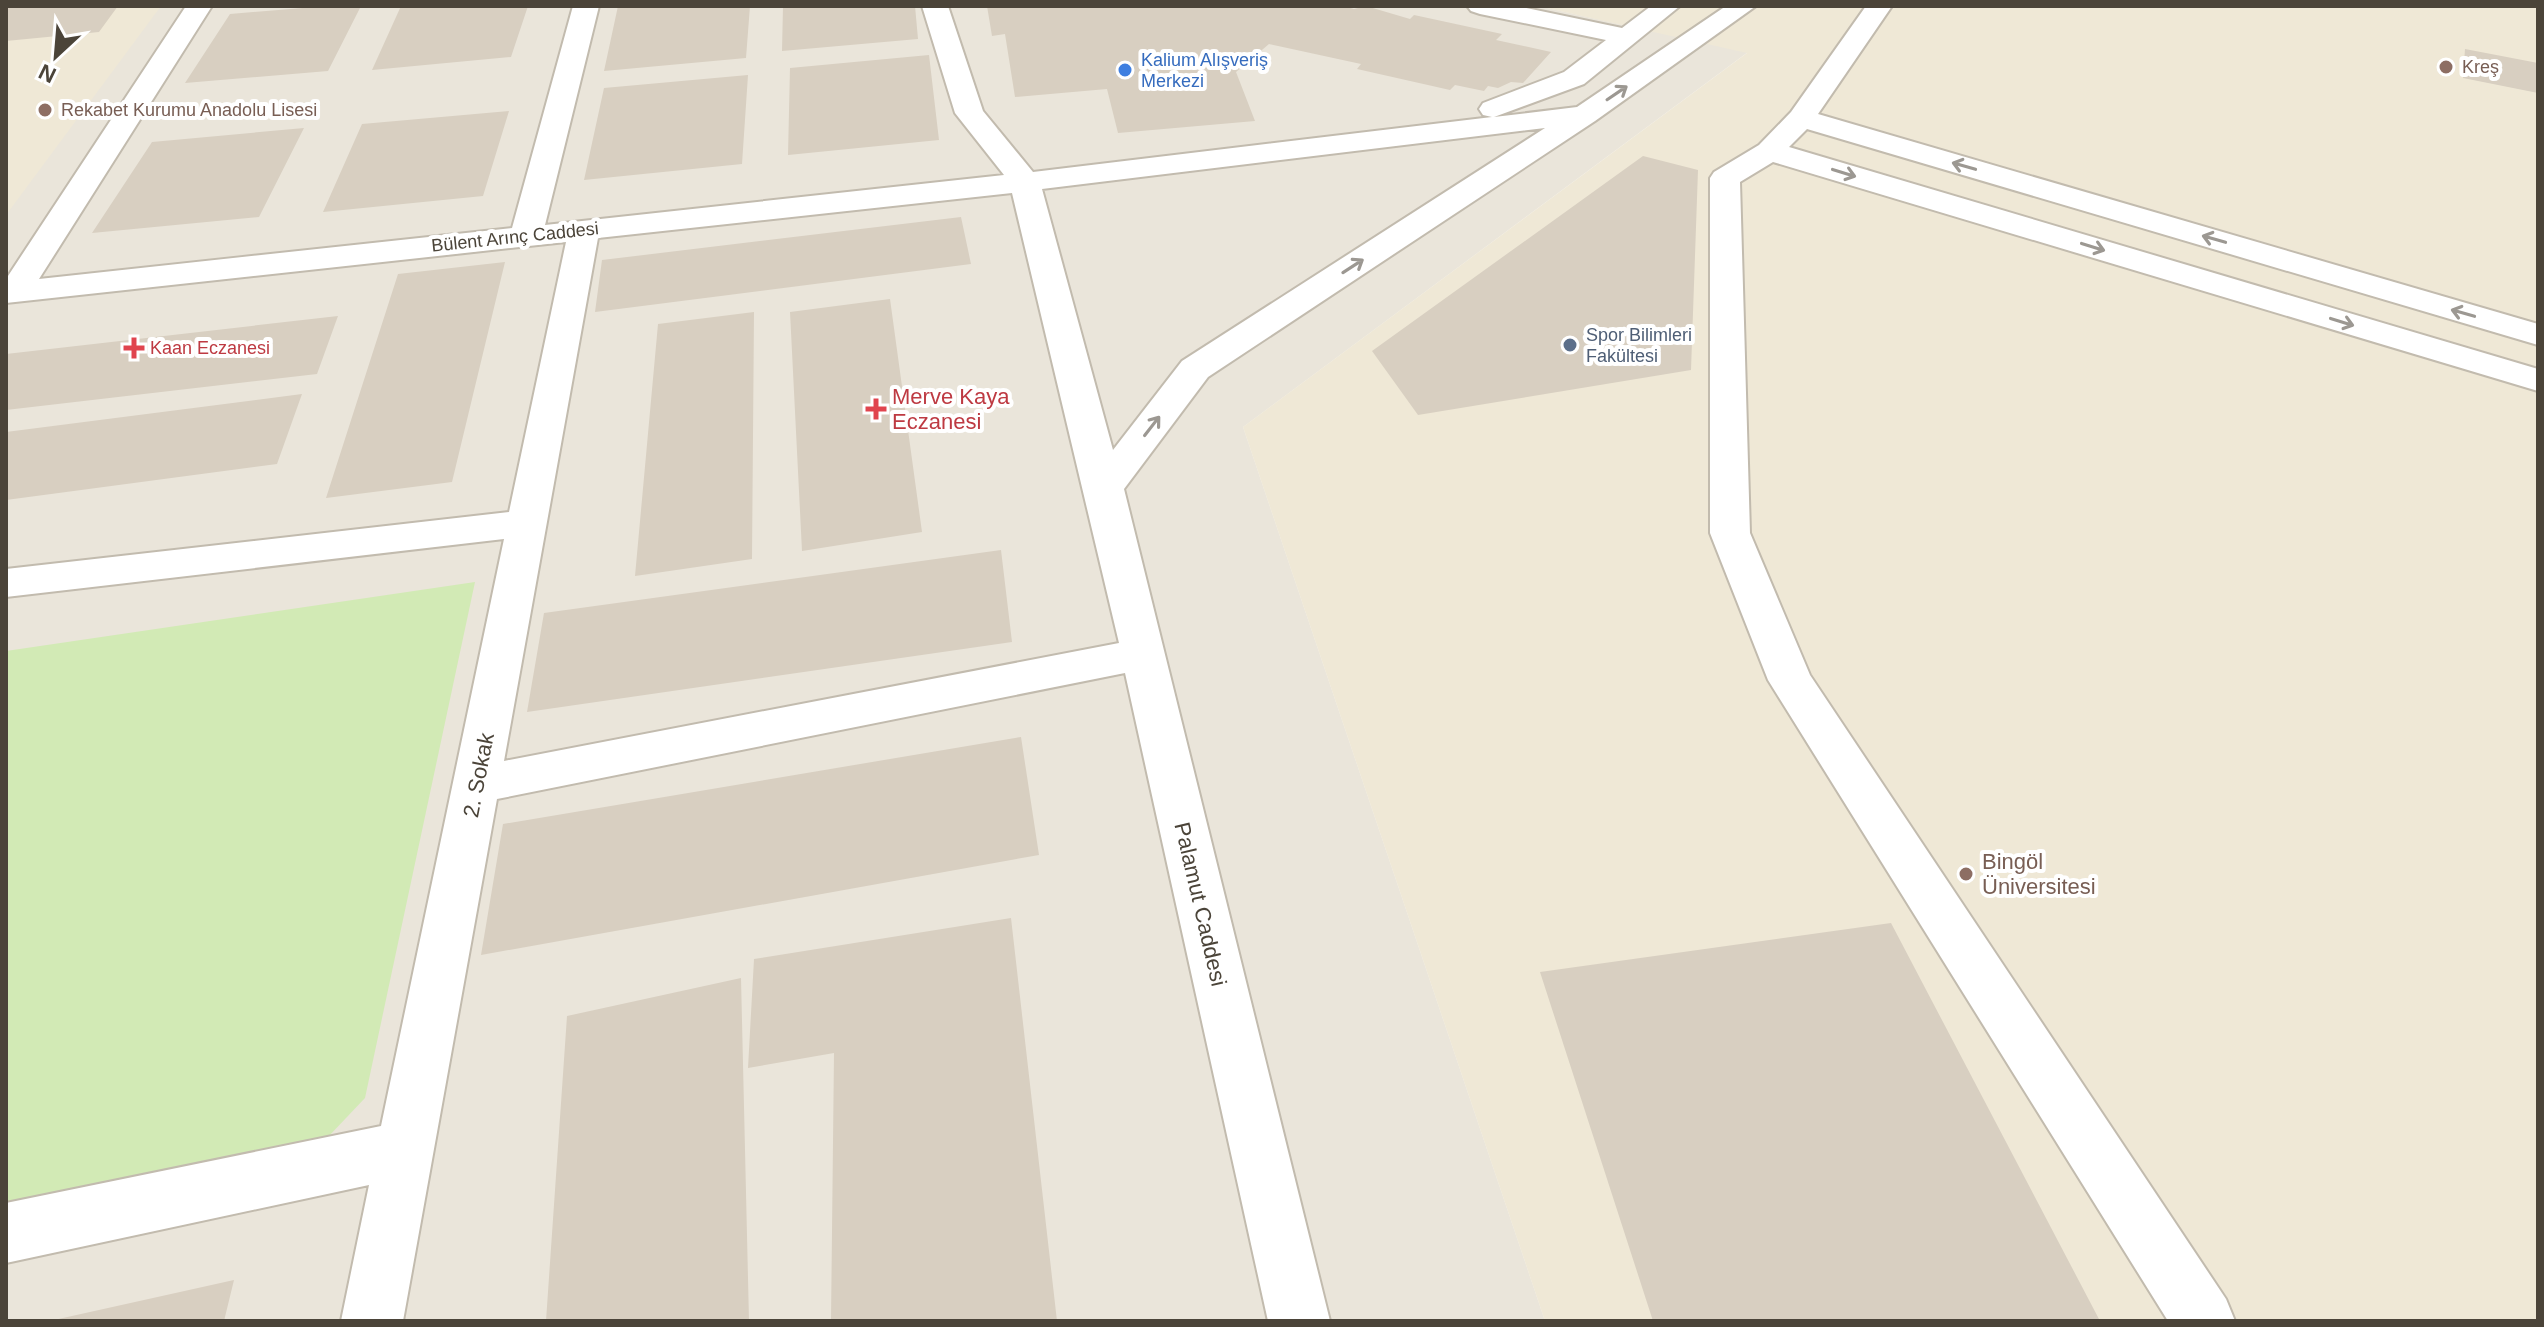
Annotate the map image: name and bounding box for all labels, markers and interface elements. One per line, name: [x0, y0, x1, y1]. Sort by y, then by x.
north arrow: [16, 16, 96, 96]
place label: Kalium Alışveriş Merkezi: [1141, 50, 1268, 91]
place label: Kreş: [2462, 57, 2499, 77]
marker: Kreş: [2437, 58, 2455, 76]
text: N: [35, 59, 60, 88]
marker: Kalium Alışveriş Merkezi: [1116, 61, 1134, 79]
one-way arrow: [1606, 85, 1628, 101]
place label: Rekabet Kurumu Anadolu Lisesi: [61, 100, 317, 120]
marker: Rekabet Kurumu Anadolu Lisesi: [36, 101, 54, 119]
one-way arrow: [1952, 158, 1978, 173]
one-way arrow: [1831, 166, 1857, 181]
street label: Bülent Arınç Caddesi: [430, 218, 600, 256]
one-way arrow: [2201, 231, 2227, 246]
one-way arrow: [2080, 240, 2106, 255]
one-way arrow: [1341, 258, 1364, 274]
one-way arrow: [2451, 305, 2477, 320]
one-way arrow: [2329, 315, 2355, 330]
place label: Spor Bilimleri Fakültesi: [1586, 325, 1692, 366]
marker: Spor Bilimleri Fakültesi: [1561, 336, 1579, 354]
place label: Kaan Eczanesi: [150, 338, 270, 358]
marker: Kaan Eczanesi: [125, 339, 143, 357]
place label: Merve Kaya Eczanesi: [892, 384, 1010, 434]
marker: Merve Kaya Eczanesi: [867, 400, 885, 418]
one-way arrow: [1143, 416, 1160, 437]
street label: 2. Sokak: [458, 730, 499, 819]
street label: Palamut Caddesi: [1169, 820, 1232, 989]
place label: Bingöl Üniversitesi: [1982, 849, 2096, 899]
marker: Bingöl Üniversitesi: [1957, 865, 1975, 883]

